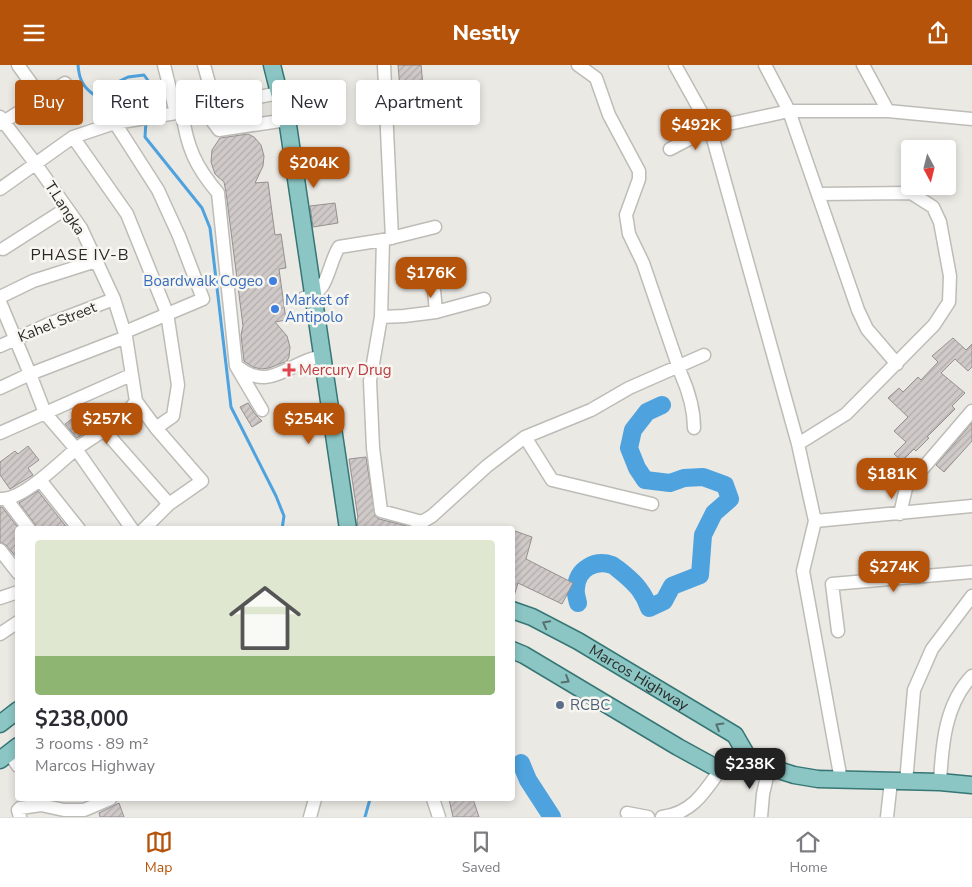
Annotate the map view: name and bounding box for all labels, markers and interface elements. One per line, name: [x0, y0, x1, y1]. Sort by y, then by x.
text: Nestly: [453, 18, 520, 48]
icon: menu: [20, 19, 48, 47]
icon: share: [924, 19, 952, 47]
chip: Buy: [15, 80, 83, 125]
chip: Rent: [93, 80, 166, 125]
chip: Filters: [176, 80, 262, 125]
chip: New: [272, 80, 346, 125]
chip: Apartment: [356, 80, 480, 125]
pin: $492K: [661, 109, 731, 151]
text: $492K: [671, 114, 721, 136]
north arrow: [901, 140, 956, 195]
map controls: [901, 140, 956, 195]
pin: $204K: [279, 147, 349, 189]
text: $204K: [289, 152, 339, 174]
street label: T.Langka: [40, 177, 90, 239]
district label: PHASE IV-B: [30, 244, 130, 266]
pin: $176K: [396, 257, 466, 299]
text: $176K: [406, 262, 456, 284]
place label: Boardwalk Cogeo: [143, 271, 263, 291]
marker: Boardwalk Cogeo: [267, 275, 279, 287]
place label: Market of Antipolo: [285, 290, 350, 327]
street label: Kahel Street: [15, 297, 100, 347]
marker: Market of Antipolo: [269, 303, 281, 315]
place label: Mercury Drug: [299, 360, 392, 380]
marker: Mercury Drug: [283, 364, 295, 376]
pin: $257K: [72, 403, 142, 445]
pin: $254K: [274, 403, 344, 445]
text: $257K: [82, 408, 132, 430]
text: $254K: [284, 408, 334, 430]
pin: $181K: [857, 457, 927, 500]
text: $181K: [867, 463, 917, 485]
pin: $274K: [859, 551, 929, 593]
text: $274K: [869, 556, 919, 578]
icon: home: [220, 573, 310, 663]
one-way arrow: [542, 621, 551, 631]
street label: Marcos Highway: [585, 640, 692, 715]
one-way arrow: [560, 673, 569, 683]
place label: RCBC: [570, 695, 610, 715]
marker: RCBC: [554, 699, 566, 711]
text: $238,000: [35, 705, 128, 733]
one-way arrow: [716, 722, 725, 732]
text: 3 rooms · 89 m²: [35, 733, 148, 755]
pin: $238K: [715, 747, 785, 790]
text: $238K: [725, 753, 775, 775]
text: Marcos Highway: [35, 755, 155, 777]
tab: Map: [145, 828, 173, 877]
tab: Saved: [462, 828, 500, 877]
tab: Home: [790, 828, 827, 877]

